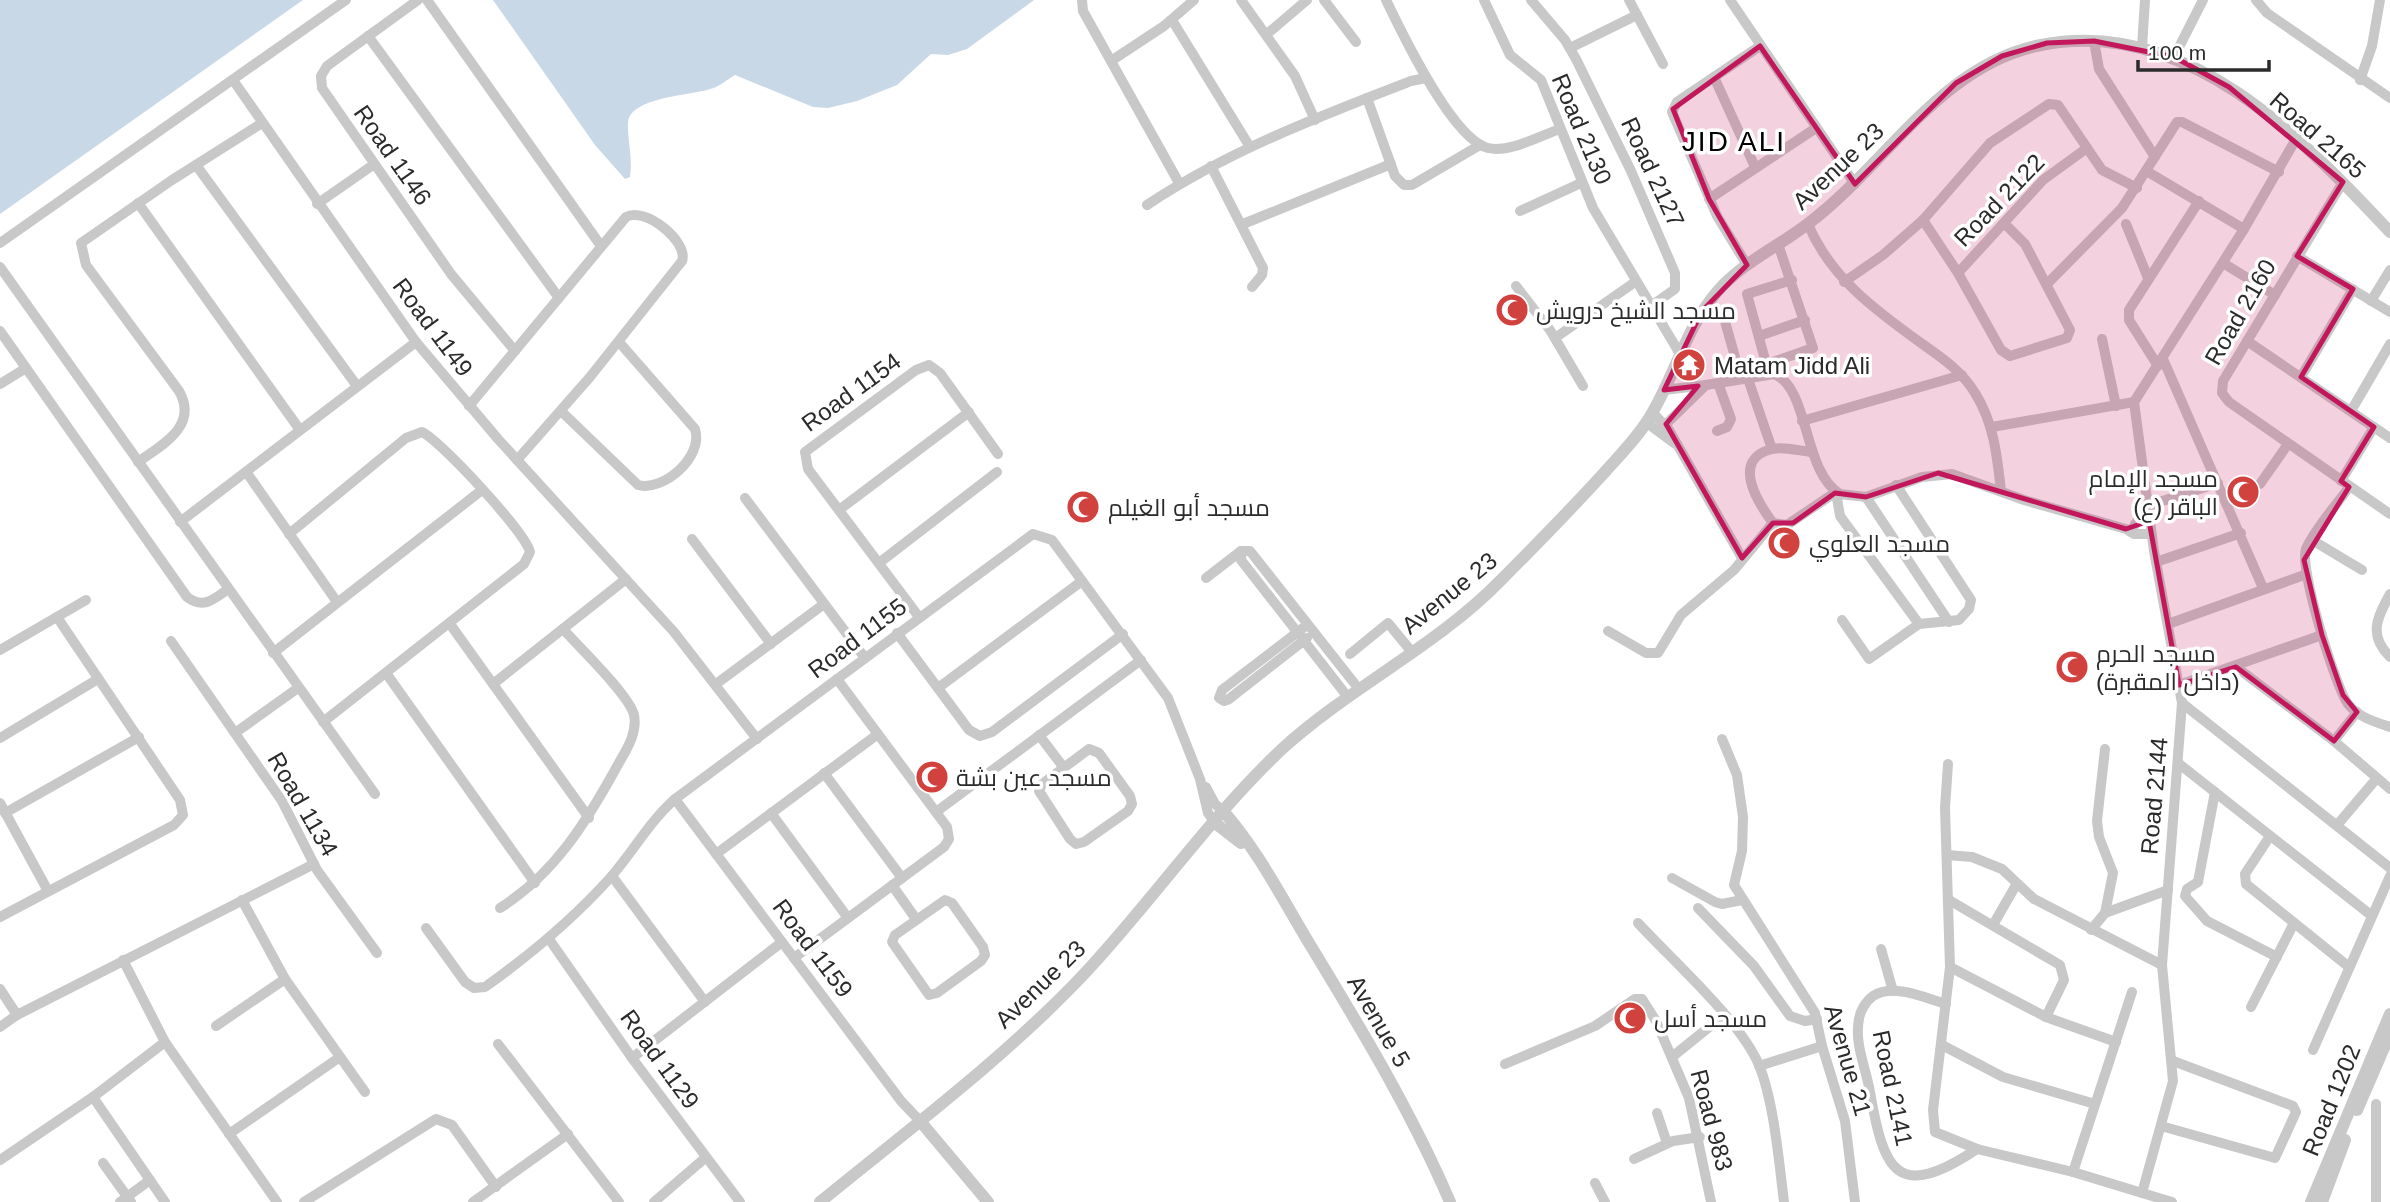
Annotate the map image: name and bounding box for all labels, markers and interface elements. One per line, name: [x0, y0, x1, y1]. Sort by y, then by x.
scale bar: [2138, 28, 2269, 72]
text: 100 m: [2148, 41, 2206, 64]
street label: Road 2130: [1547, 70, 1617, 188]
street label: Road 2165: [2265, 86, 2371, 184]
street label: Road 1146: [349, 100, 437, 210]
street label: Road 2127: [1616, 113, 1690, 231]
street label: Avenue 23: [1787, 117, 1889, 215]
district label: JID ALI: [1682, 126, 1786, 157]
street label: Road 2122: [1948, 148, 2050, 252]
street label: Road 2160: [2199, 254, 2281, 370]
street label: Road 1149: [387, 273, 479, 381]
mosque icon: مسجد الشيخ درويش: [1493, 291, 1531, 329]
place label: مسجد الشيخ درويش: [1536, 297, 1736, 327]
temple icon: Matam Jidd Ali: [1670, 346, 1708, 384]
street label: Road 1154: [796, 347, 906, 437]
place label: Matam Jidd Ali: [1714, 352, 1870, 379]
place label: مسجد الإمام الباقر (ع): [2089, 465, 2218, 523]
mosque icon: مسجد الإمام الباقر (ع): [2224, 473, 2262, 511]
mosque icon: مسجد أبو الغيلم: [1064, 488, 1102, 526]
place label: مسجد أبو الغيلم: [1108, 492, 1270, 524]
mosque icon: مسجد العلوي: [1765, 524, 1803, 562]
place label: مسجد العلوي: [1809, 530, 1950, 562]
street label: Avenue 23: [1396, 547, 1502, 639]
street label: Road 1155: [803, 592, 911, 684]
place label: مسجد الحرم (داخل المقبرة): [2096, 640, 2240, 696]
mosque icon: مسجد الحرم (داخل المقبرة): [2053, 648, 2091, 686]
street label: Road 2144: [2135, 736, 2173, 856]
street label: Road 1134: [262, 747, 344, 861]
mosque icon: مسجد عين بشة: [913, 758, 951, 796]
place label: مسجد عين بشة: [956, 764, 1112, 792]
street label: Road 1159: [767, 894, 859, 1002]
street label: Avenue 23: [990, 935, 1090, 1033]
street label: Avenue 5: [1342, 971, 1416, 1071]
mosque icon: مسجد أسل: [1611, 999, 1649, 1037]
street label: Avenue 21: [1819, 1001, 1877, 1119]
place label: مسجد أسل: [1654, 1003, 1767, 1033]
street label: Road 1129: [615, 1004, 705, 1114]
street label: Road 2141: [1868, 1028, 1918, 1148]
street label: Road 1202: [2296, 1040, 2366, 1160]
street label: Road 983: [1685, 1066, 1739, 1174]

